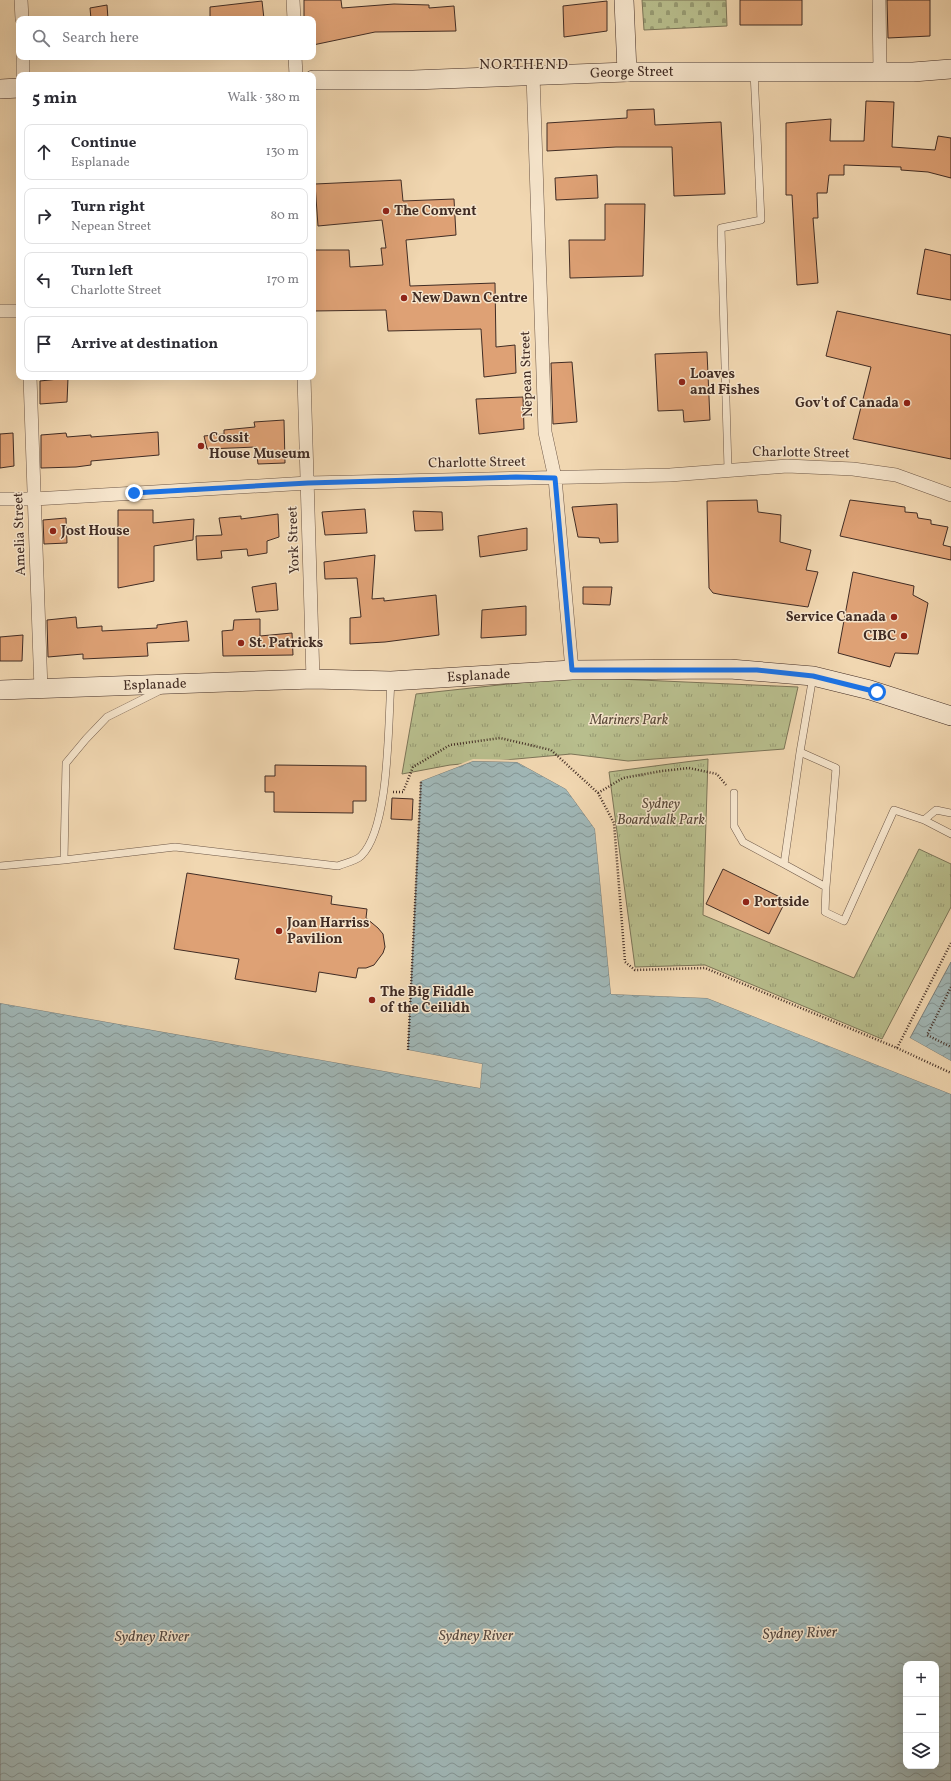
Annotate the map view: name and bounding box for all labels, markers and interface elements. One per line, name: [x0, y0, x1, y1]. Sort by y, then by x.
search box: [16, 16, 316, 60]
icon: search: [30, 27, 52, 49]
text: Search here: [62, 28, 139, 49]
district label: NORTHEND: [479, 55, 569, 76]
street label: George Street: [590, 62, 674, 83]
text: 5 min: [32, 87, 77, 110]
text: Walk · 380 m: [227, 89, 300, 107]
text: Continue: [71, 133, 136, 154]
icon: ahead: [33, 141, 55, 163]
text: 130 m: [266, 143, 299, 161]
text: Esplanade: [71, 154, 130, 172]
text: Turn right: [71, 197, 145, 218]
place label: The Convent: [394, 202, 476, 221]
icon: right: [33, 205, 55, 227]
marker: The Convent: [381, 206, 391, 216]
text: 80 m: [270, 207, 299, 225]
text: Nepean Street: [71, 218, 151, 236]
text: Turn left: [71, 261, 133, 282]
icon: left: [33, 269, 55, 291]
text: 170 m: [266, 271, 299, 289]
text: Charlotte Street: [71, 282, 162, 300]
place label: New Dawn Centre: [412, 289, 528, 308]
marker: New Dawn Centre: [399, 293, 409, 303]
street label: Nepean Street: [516, 330, 538, 418]
icon: arrive: [33, 333, 55, 355]
text: Arrive at destination: [71, 334, 218, 355]
place label: Loaves and Fishes: [690, 365, 760, 400]
marker: Loaves and Fishes: [677, 377, 687, 387]
place label: Gov't of Canada: [795, 394, 899, 413]
marker: Gov't of Canada: [902, 398, 912, 408]
place label: Cossit House Museum: [209, 429, 311, 464]
marker: Cossit House Museum: [196, 441, 206, 451]
street label: Charlotte Street: [752, 443, 850, 463]
street label: Charlotte Street: [428, 453, 526, 473]
route end: [125, 484, 143, 502]
street label: Amelia Street: [9, 492, 31, 576]
street label: York Street: [283, 506, 305, 574]
place label: Jost House: [60, 522, 130, 541]
marker: Jost House: [48, 526, 58, 536]
place label: Service Canada: [786, 608, 886, 627]
marker: Service Canada: [889, 612, 899, 622]
place label: CIBC: [863, 627, 896, 646]
marker: CIBC: [899, 631, 909, 641]
place label: St. Patricks: [249, 634, 323, 653]
marker: St. Patricks: [236, 638, 246, 648]
street label: Esplanade: [446, 664, 511, 687]
street label: Esplanade: [123, 674, 187, 695]
route start: [868, 683, 886, 701]
park label: Mariners Park: [589, 711, 669, 730]
park label: Sydney Boardwalk Park: [617, 795, 705, 830]
place label: Portside: [754, 893, 809, 912]
marker: Portside: [741, 897, 751, 907]
place label: Joan Harriss Pavilion: [286, 914, 369, 949]
marker: Joan Harriss Pavilion: [274, 926, 284, 936]
place label: The Big Fiddle of the Ceilidh: [380, 983, 474, 1018]
marker: The Big Fiddle of the Ceilidh: [367, 995, 377, 1005]
water label: Sydney River: [762, 1622, 838, 1646]
water label: Sydney River: [439, 1626, 514, 1647]
water label: Sydney River: [115, 1627, 190, 1648]
map controls: [903, 1661, 939, 1769]
button: +: [903, 1661, 939, 1697]
button: −: [903, 1697, 939, 1733]
button: layers: [903, 1733, 939, 1769]

